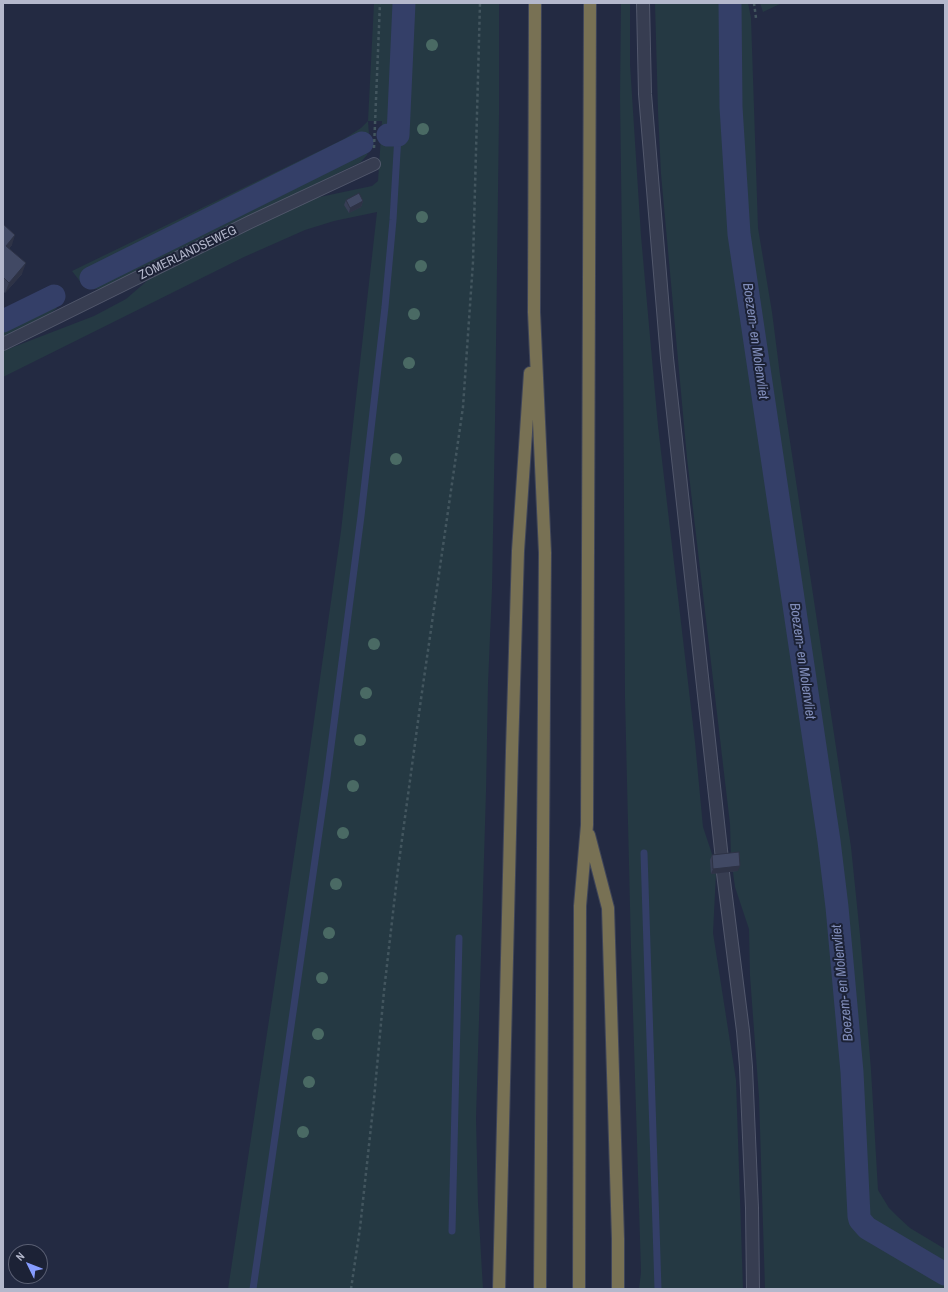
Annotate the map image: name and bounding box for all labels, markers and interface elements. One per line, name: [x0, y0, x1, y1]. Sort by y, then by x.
street label: ZOMERLANDSEWEG: [137, 223, 239, 283]
water label: Boezem- en Molenvliet: [739, 282, 771, 400]
water label: Boezem- en Molenvliet: [786, 602, 818, 720]
water label: Boezem- en Molenvliet: [829, 924, 857, 1042]
north arrow: [8, 1244, 48, 1284]
text: N: [13, 1249, 27, 1264]

